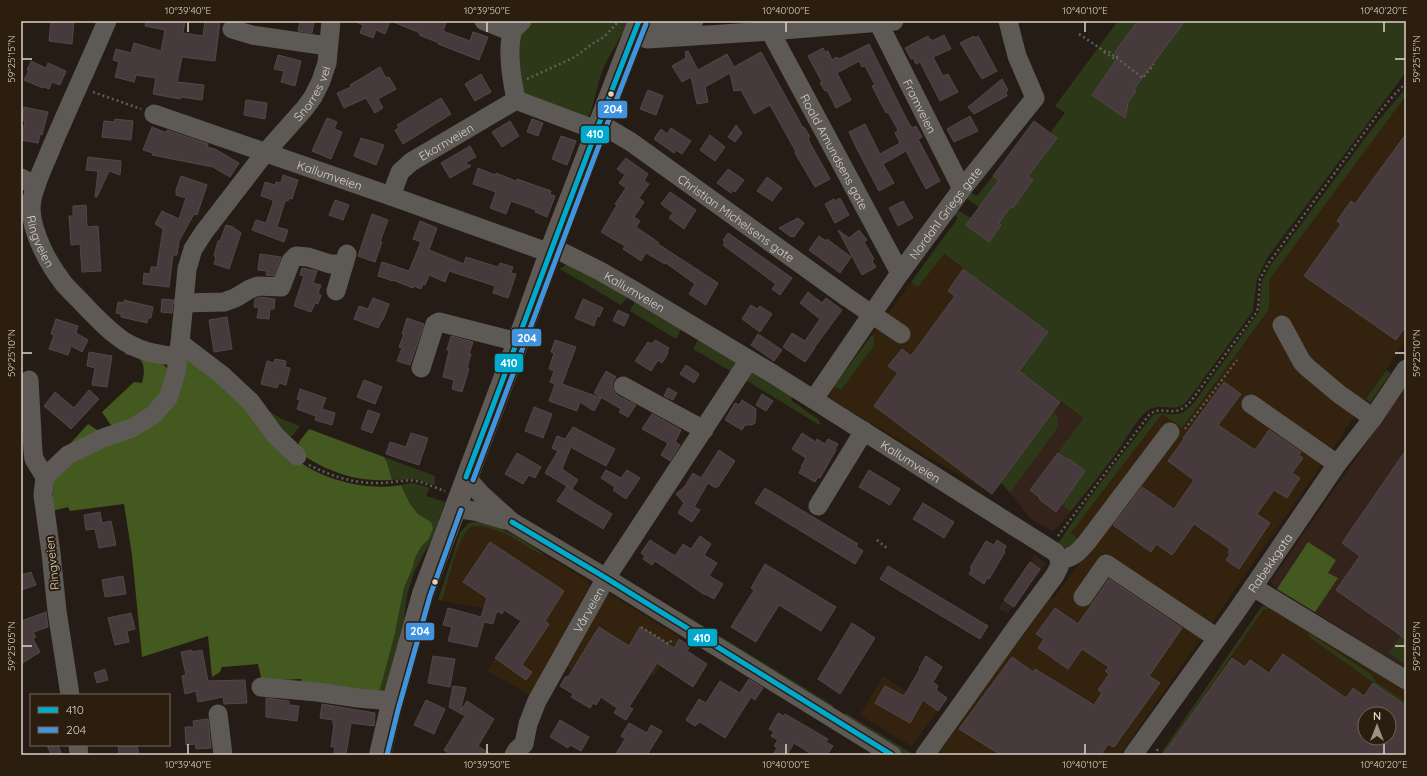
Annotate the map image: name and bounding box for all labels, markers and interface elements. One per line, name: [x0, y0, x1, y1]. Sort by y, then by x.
text: 10°39'40"E: [165, 4, 212, 17]
text: 10°39'50"E: [464, 4, 511, 17]
text: 10°40'00"E: [762, 4, 810, 17]
text: 10°40'10"E: [1062, 4, 1108, 17]
text: 10°40'20"E: [1360, 4, 1408, 17]
text: 59°25'15"N: [5, 35, 18, 83]
text: 59°25'15"N: [1410, 35, 1423, 83]
street label: Snorres vei: [290, 64, 333, 124]
street label: Framveien: [900, 76, 940, 136]
unlabelled marker: [606, 89, 616, 99]
street label: Roald Amundsens gate: [798, 91, 872, 212]
line badge: 204: [597, 100, 628, 119]
text: 204: [603, 102, 623, 116]
street label: Ekornveien: [416, 119, 476, 163]
line badge: 410: [580, 125, 610, 144]
text: 410: [586, 127, 604, 141]
street label: Kallumveien: [295, 157, 364, 193]
street label: Nordahl Griegs gate: [906, 163, 985, 262]
street label: Christian Michelsens gate: [675, 171, 798, 265]
street label: Ringveien: [24, 214, 58, 270]
street label: Kallumveien: [602, 268, 668, 315]
line badge: 204: [511, 328, 542, 347]
text: 59°25'10"N: [5, 329, 18, 377]
text: 59°25'10"N: [1410, 329, 1423, 377]
text: 204: [517, 331, 537, 345]
line badge: 410: [494, 353, 524, 373]
text: 410: [500, 356, 518, 370]
street label: Kallumveien: [878, 437, 944, 485]
street label: Rabekkgata: [1244, 530, 1295, 595]
street label: Ringveien: [42, 535, 62, 591]
unlabelled marker: [430, 577, 440, 587]
street label: Vårveien: [570, 584, 607, 635]
text: 59°25'05"N: [5, 621, 18, 671]
text: 59°25'05"N: [1410, 621, 1423, 671]
line badge: 204: [405, 622, 435, 641]
text: 204: [410, 624, 430, 638]
line badge: 410: [687, 628, 718, 647]
text: 410: [693, 631, 711, 645]
legend: [30, 694, 170, 746]
text: 410: [66, 702, 84, 717]
north arrow: [1357, 706, 1397, 746]
text: N: [1373, 709, 1381, 723]
text: 204: [66, 722, 86, 737]
text: 10°39'40"E: [165, 758, 212, 771]
text: 10°39'50"E: [464, 758, 511, 771]
text: 10°40'00"E: [762, 758, 810, 771]
text: 10°40'10"E: [1062, 758, 1108, 771]
text: 10°40'20"E: [1360, 758, 1408, 771]

